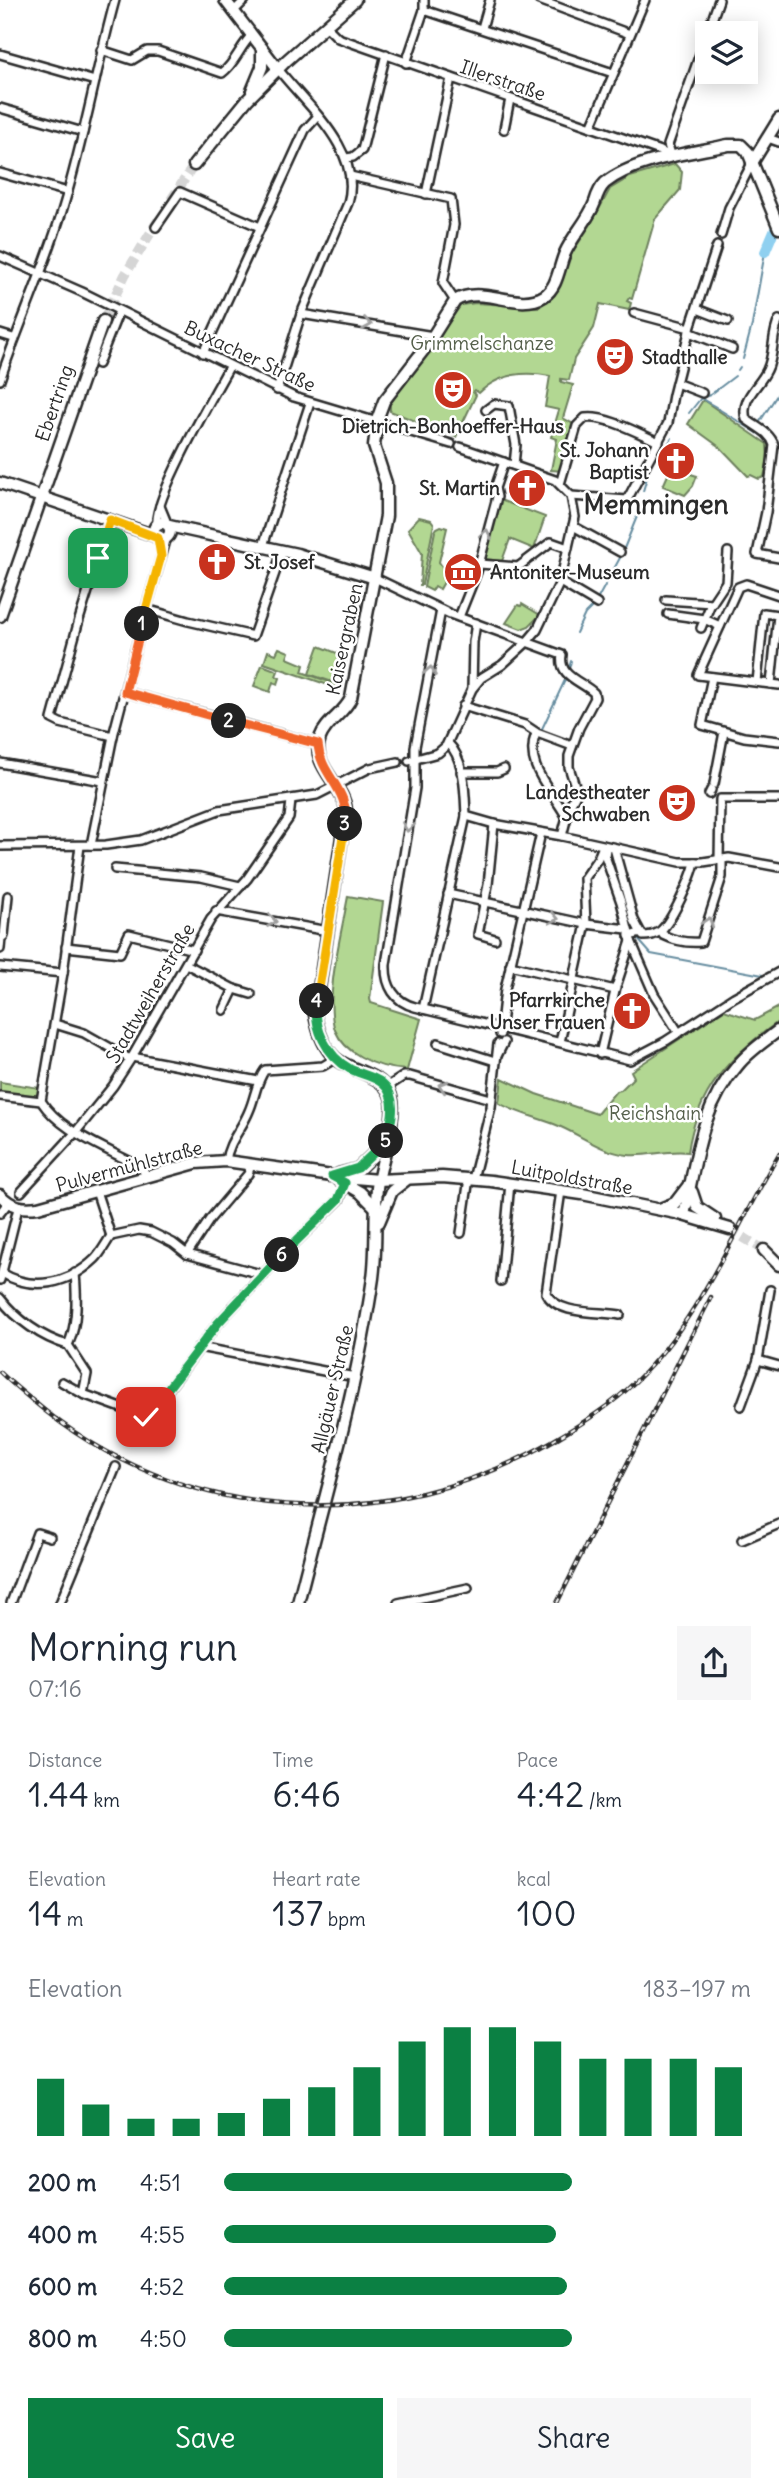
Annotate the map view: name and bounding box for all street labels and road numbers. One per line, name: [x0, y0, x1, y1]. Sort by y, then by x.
street label: Illerstraße: [457, 54, 549, 106]
street label: Buxacher Straße: [181, 315, 319, 397]
street label: Ebertring: [30, 361, 78, 445]
street label: Kaisergraben: [320, 581, 368, 697]
street label: Stadtweiherstraße: [100, 919, 200, 1067]
street label: Pulvermühlstraße: [53, 1135, 205, 1197]
street label: Luitpoldstraße: [509, 1155, 635, 1199]
street label: Allgäuer Straße: [306, 1322, 358, 1456]

